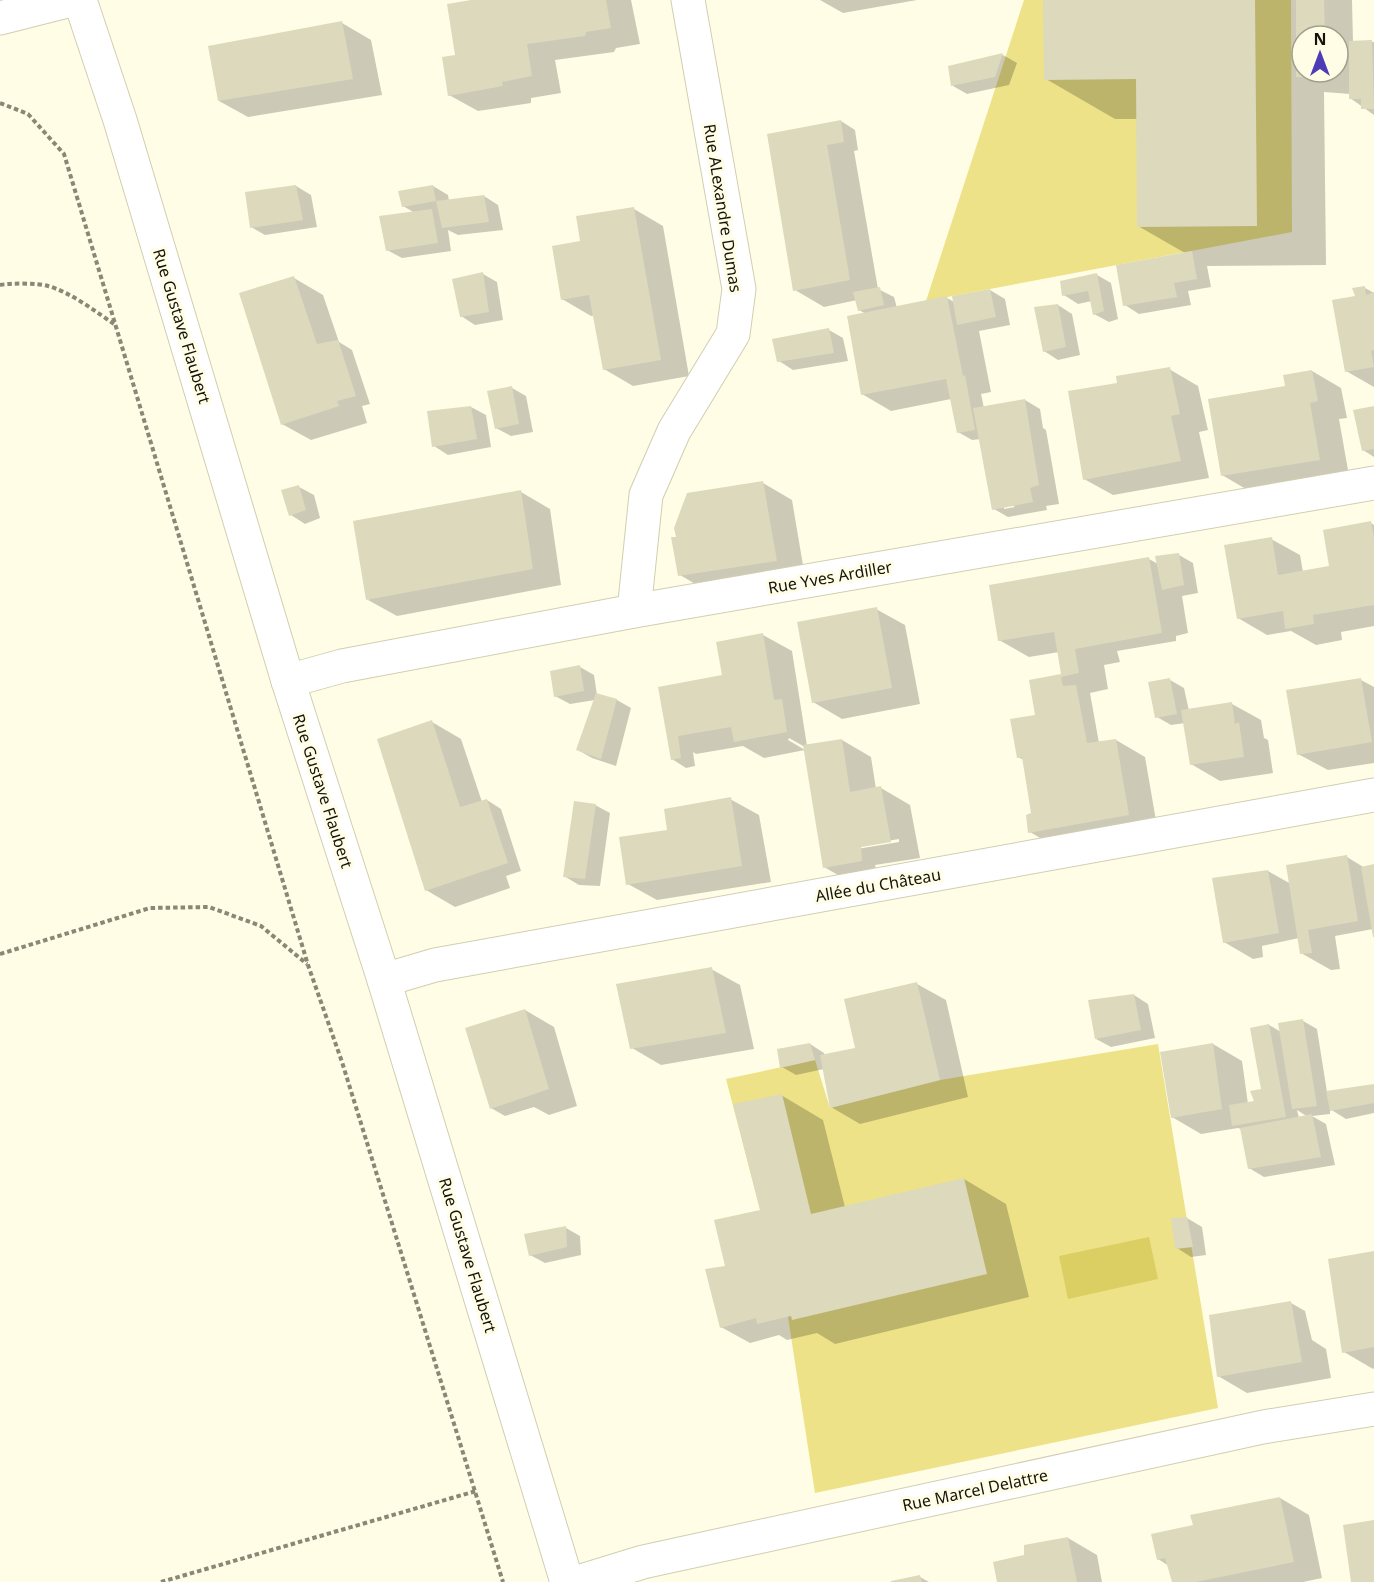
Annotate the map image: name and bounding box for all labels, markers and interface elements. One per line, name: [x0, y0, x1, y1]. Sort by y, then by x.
north arrow: [1290, 24, 1350, 84]
text: N: [1313, 28, 1327, 50]
street label: Rue ALexandre Dumas: [699, 122, 747, 294]
street label: Rue Gustave Flaubert: [148, 246, 216, 406]
street label: Rue Yves Ardiller: [766, 555, 894, 599]
street label: Rue Gustave Flaubert: [288, 711, 358, 871]
street label: Allée du Château: [813, 863, 943, 907]
street label: Rue Gustave Flaubert: [434, 1175, 502, 1335]
street label: Rue Marcel Delattre: [900, 1464, 1050, 1516]

